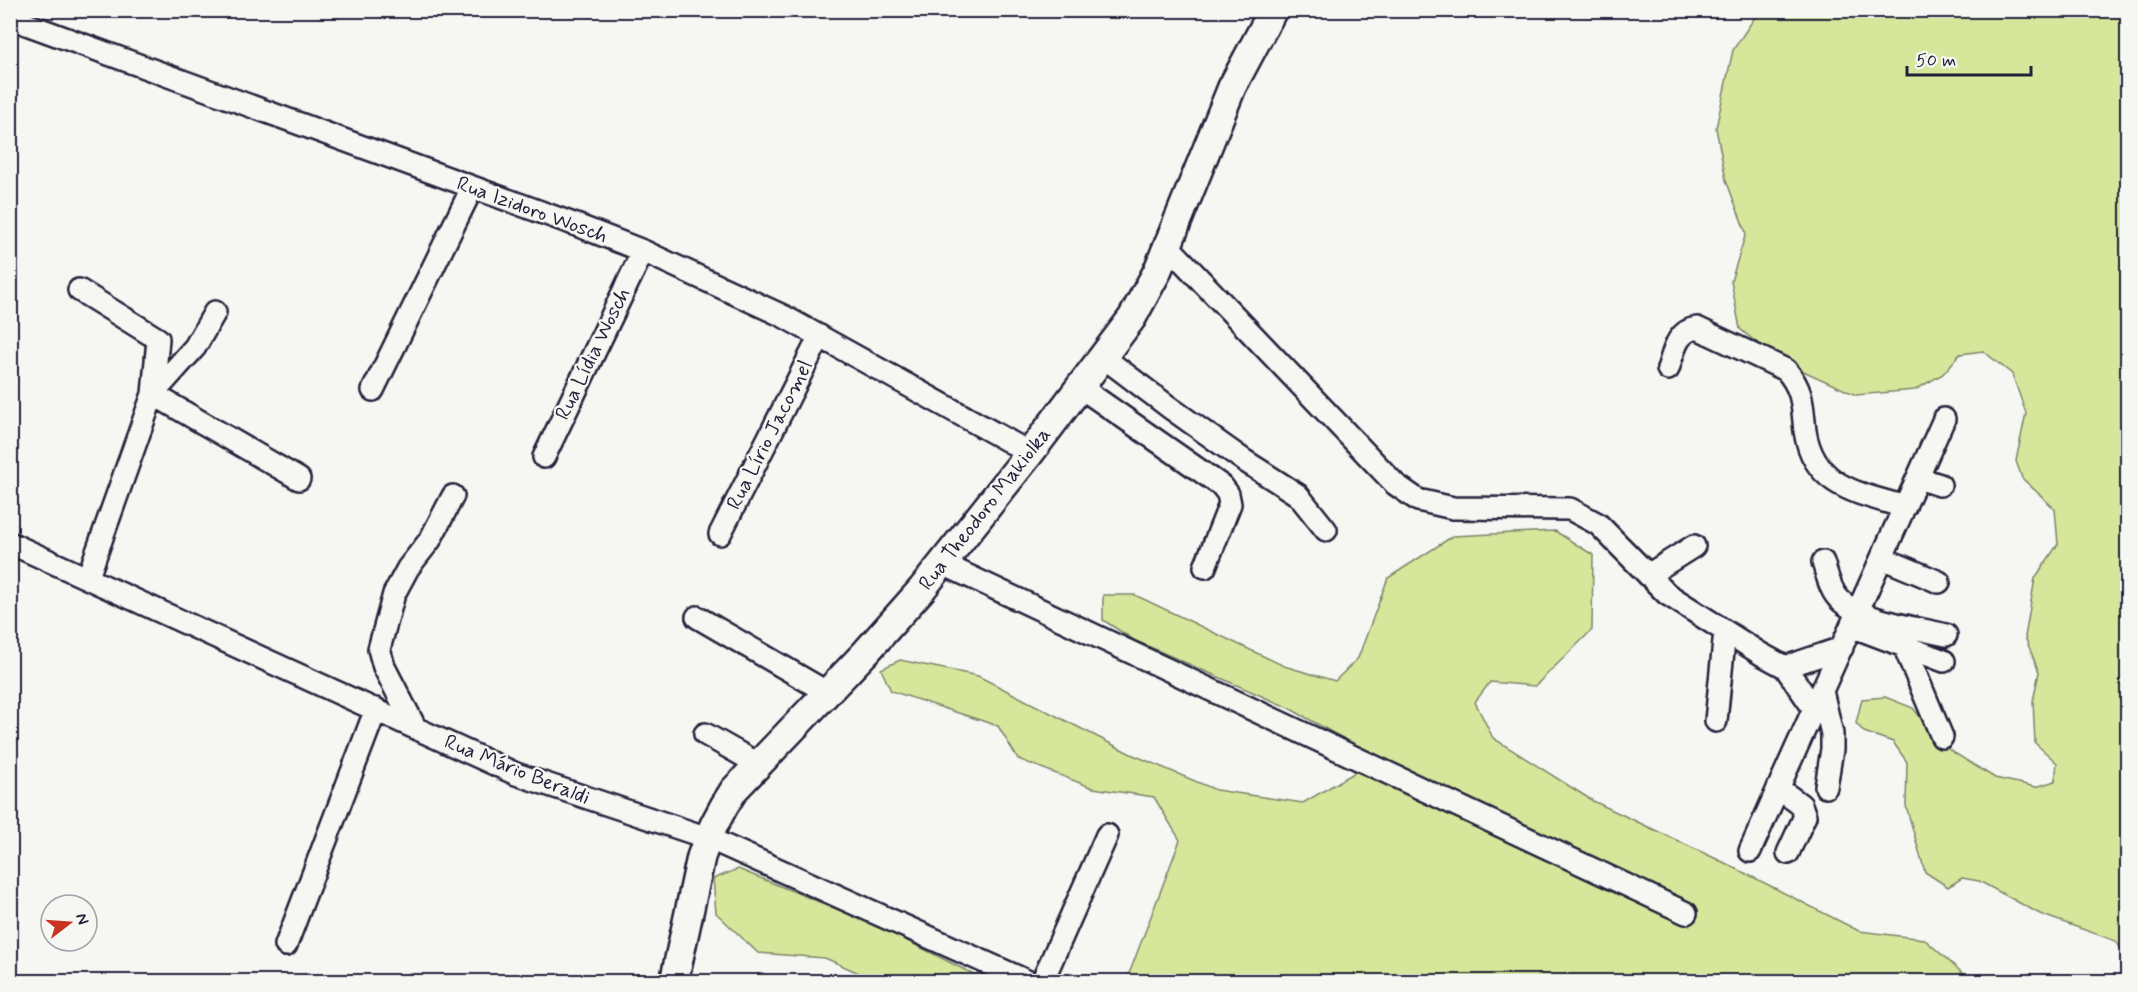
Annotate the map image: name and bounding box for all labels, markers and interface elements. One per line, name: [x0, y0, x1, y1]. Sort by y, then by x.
scale bar: [1907, 39, 2032, 77]
text: 50 m: [1916, 49, 1956, 73]
street label: Rua Izidoro Wosch: [453, 170, 611, 250]
street label: Rua Lídia Wosch: [549, 283, 637, 425]
street label: Rua Lírio Jacomel: [720, 355, 820, 515]
street label: Rua Theodoro Makiolka: [912, 422, 1058, 596]
street label: Rua Mário Beraldi: [440, 728, 594, 812]
north arrow: [39, 893, 99, 953]
text: N: [70, 911, 94, 927]

